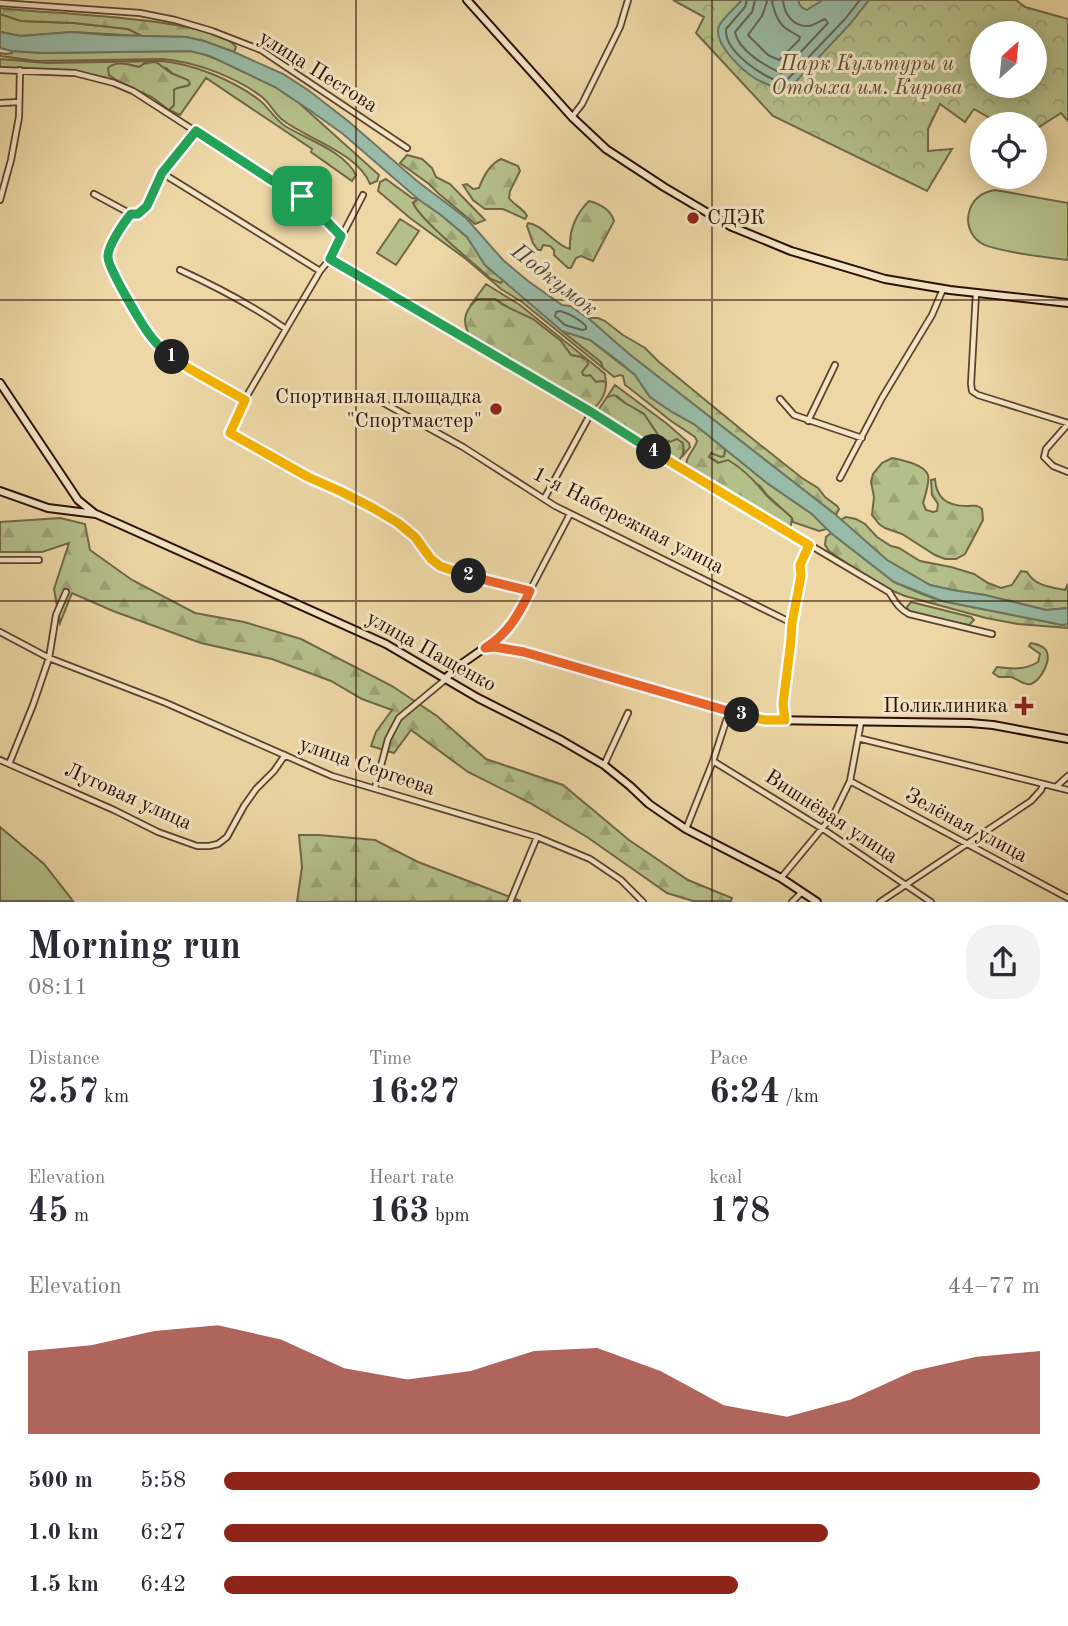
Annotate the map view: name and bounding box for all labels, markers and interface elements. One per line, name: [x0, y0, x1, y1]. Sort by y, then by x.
north arrow: [970, 21, 1046, 98]
map controls: [970, 21, 1047, 189]
street label: улица Пестова: [255, 27, 381, 117]
park label: Парк Культуры и Отдыха им. Кирова: [771, 54, 963, 99]
button: locate: [970, 112, 1047, 189]
pin: [272, 166, 332, 226]
icon: arrive: [283, 177, 321, 215]
place label: СДЭК: [707, 208, 765, 229]
marker: СДЭК: [685, 210, 701, 226]
water label: Подкумок: [505, 239, 602, 322]
pin: 1: [154, 340, 190, 374]
text: 1: [166, 347, 177, 366]
place label: Спортивная площадка "Спортмастер": [275, 387, 482, 432]
marker: Спортивная площадка "Спортмастер": [488, 401, 504, 417]
pin: 4: [636, 434, 672, 470]
text: 4: [648, 442, 659, 461]
street label: 1-я Набережная улица: [529, 464, 727, 578]
pin: 2: [452, 558, 486, 594]
text: 2: [463, 566, 474, 585]
street label: улица Пащенко: [363, 608, 499, 696]
place label: Поликлиника: [883, 696, 1008, 717]
marker: Поликлиника: [1014, 696, 1034, 716]
pin: 3: [724, 698, 760, 732]
text: 3: [736, 705, 747, 724]
street label: улица Сергеева: [296, 734, 438, 800]
street label: Луговая улица: [61, 760, 195, 834]
street label: Вишнёвая улица: [761, 766, 901, 868]
street label: Зелёная улица: [901, 785, 1031, 867]
button: share: [966, 925, 1040, 999]
text: Morning run: [28, 929, 241, 967]
text: 08:11: [28, 976, 88, 999]
text: Distance: [28, 1050, 100, 1069]
text: Time: [369, 1050, 411, 1069]
text: Pace: [709, 1050, 748, 1069]
text: 2.57: [28, 1075, 99, 1110]
text: 16:27: [369, 1075, 460, 1110]
text: 6:24: [709, 1075, 780, 1110]
text: km: [99, 1088, 129, 1107]
text: /km: [780, 1088, 819, 1107]
text: Elevation: [28, 1169, 105, 1188]
text: Heart rate: [369, 1169, 454, 1188]
text: kcal: [709, 1169, 742, 1188]
text: 45: [28, 1194, 69, 1229]
text: 163: [369, 1194, 430, 1229]
text: 178: [709, 1194, 770, 1229]
text: m: [69, 1207, 89, 1226]
text: bpm: [430, 1207, 470, 1226]
text: Elevation: [28, 1275, 122, 1298]
text: 44–77 m: [948, 1275, 1040, 1298]
text: 500 m: [28, 1469, 93, 1492]
text: 5:58: [140, 1469, 186, 1492]
text: 1.0 km: [28, 1521, 99, 1544]
text: 6:27: [140, 1521, 186, 1544]
text: 1.5 km: [28, 1573, 99, 1596]
text: 6:42: [140, 1573, 186, 1596]

